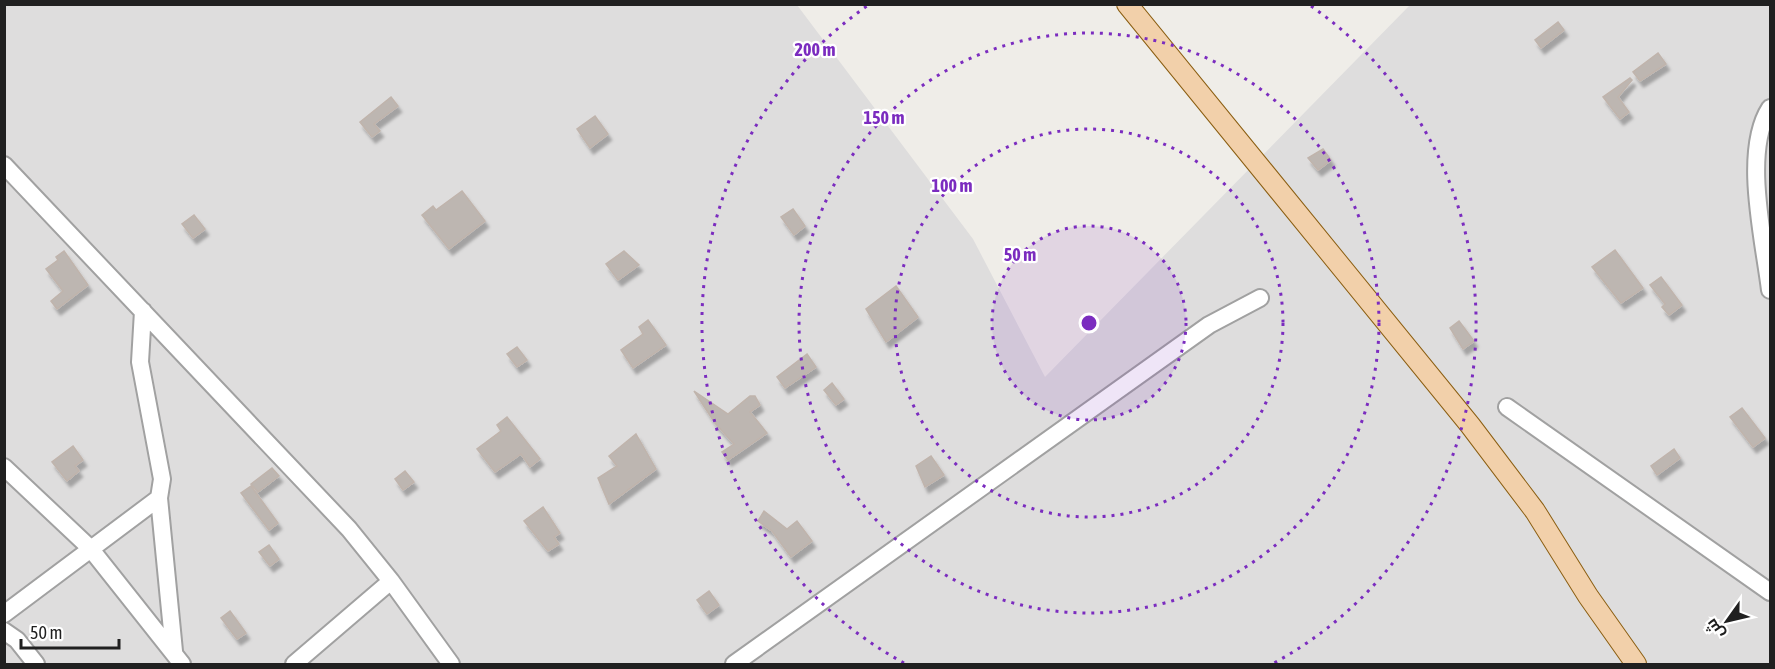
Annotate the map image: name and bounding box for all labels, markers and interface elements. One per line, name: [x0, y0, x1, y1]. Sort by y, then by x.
text: 200 m: [795, 39, 835, 60]
text: 150 m: [864, 107, 904, 128]
text: 100 m: [932, 175, 972, 196]
text: 50 m: [1004, 244, 1036, 265]
centre of rings: [1079, 313, 1099, 333]
north arrow: [1697, 591, 1757, 651]
scale bar: [21, 612, 118, 650]
text: ش: [1701, 615, 1729, 643]
text: 50 m: [30, 622, 62, 643]

